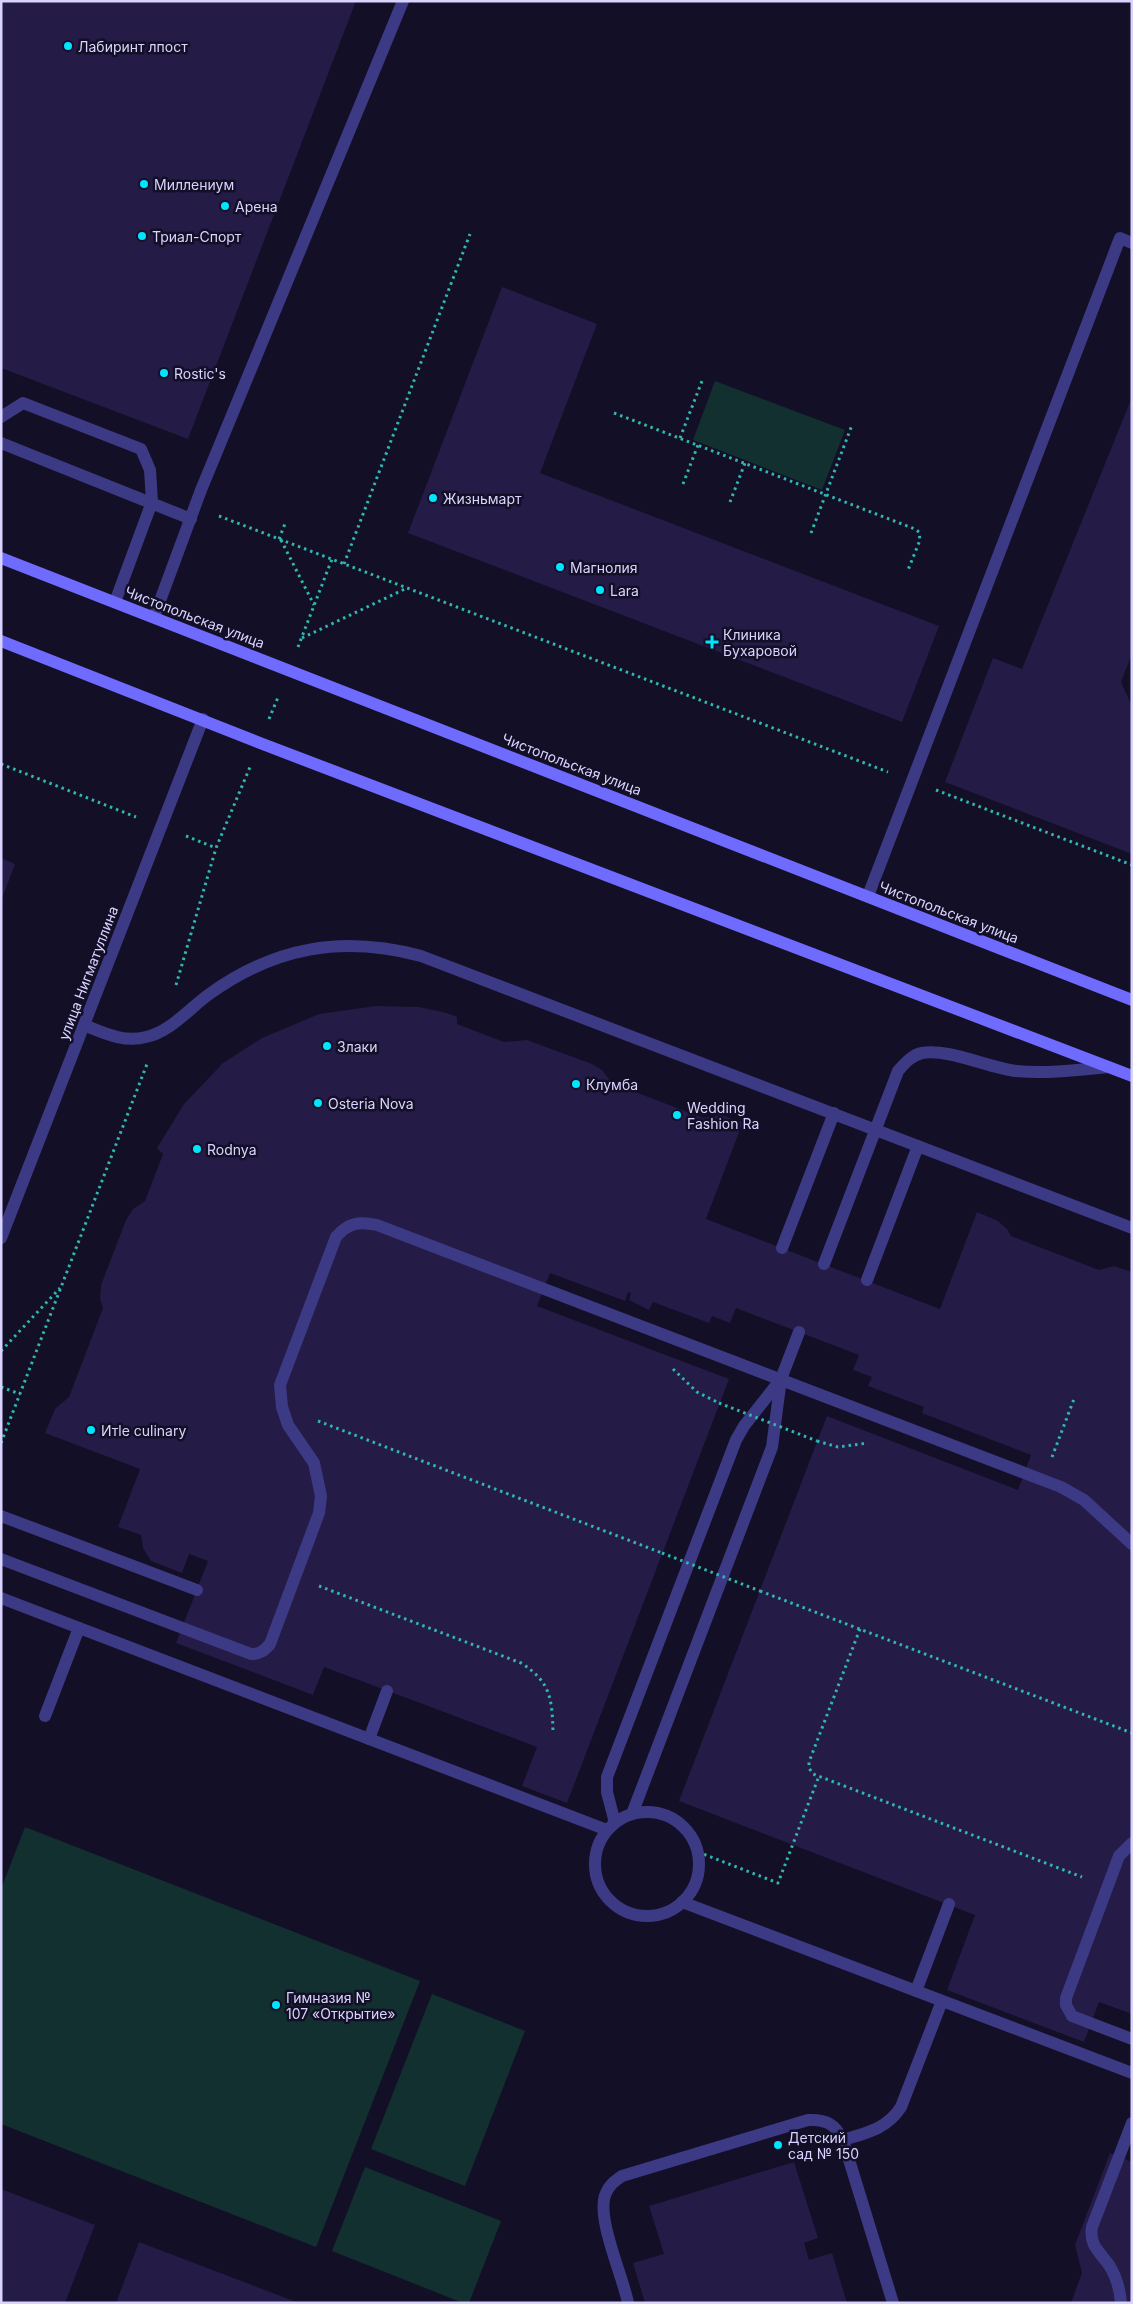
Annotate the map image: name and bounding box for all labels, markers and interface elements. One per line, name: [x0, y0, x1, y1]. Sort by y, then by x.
place label: Лабиринт лпост: [78, 38, 188, 55]
marker: Лабиринт лпост: [62, 40, 74, 52]
place label: Миллениум: [154, 176, 234, 193]
marker: Миллениум: [138, 178, 150, 190]
place label: Арена: [235, 198, 278, 215]
marker: Арена: [219, 200, 231, 212]
place label: Триал-Спорт: [152, 228, 242, 245]
marker: Триал-Спорт: [136, 230, 148, 242]
place label: Rostiс's: [174, 365, 226, 382]
marker: Rostiс's: [158, 367, 170, 379]
place label: Жизньмарт: [443, 490, 522, 507]
marker: Жизньмарт: [427, 492, 439, 504]
place label: Магнолия: [570, 559, 638, 576]
marker: Магнолия: [554, 561, 566, 573]
place label: Lara: [610, 582, 639, 599]
street label: Чистопольская улица: [123, 583, 267, 651]
marker: Lara: [594, 584, 606, 596]
place label: Клиника Бухаровой: [723, 626, 797, 659]
marker: Клиника Бухаровой: [705, 635, 719, 649]
street label: Чистопольская улица: [500, 730, 644, 798]
street label: Чистопольская улица: [877, 878, 1021, 946]
street label: улица Нигматуллина: [55, 904, 121, 1042]
place label: Злаки: [337, 1038, 377, 1055]
marker: Злаки: [321, 1040, 333, 1052]
place label: Клумба: [586, 1076, 638, 1093]
marker: Клумба: [570, 1078, 582, 1090]
place label: Osteria Nova: [328, 1095, 414, 1112]
marker: Osteria Nova: [312, 1097, 324, 1109]
place label: Wedding Fashion Ra: [687, 1099, 759, 1132]
marker: Wedding Fashion Ra: [671, 1109, 683, 1121]
place label: Rodnya: [207, 1141, 257, 1158]
marker: Rodnya: [191, 1143, 203, 1155]
place label: Итle culinary: [101, 1422, 186, 1439]
marker: Итle culinary: [85, 1424, 97, 1436]
place label: Гимназия № 107 «Открытие»: [286, 1989, 396, 2022]
marker: Гимназия № 107 «Открытие»: [270, 1999, 282, 2011]
place label: Детский сад № 150: [788, 2129, 859, 2162]
marker: Детский сад № 150: [772, 2139, 784, 2151]

